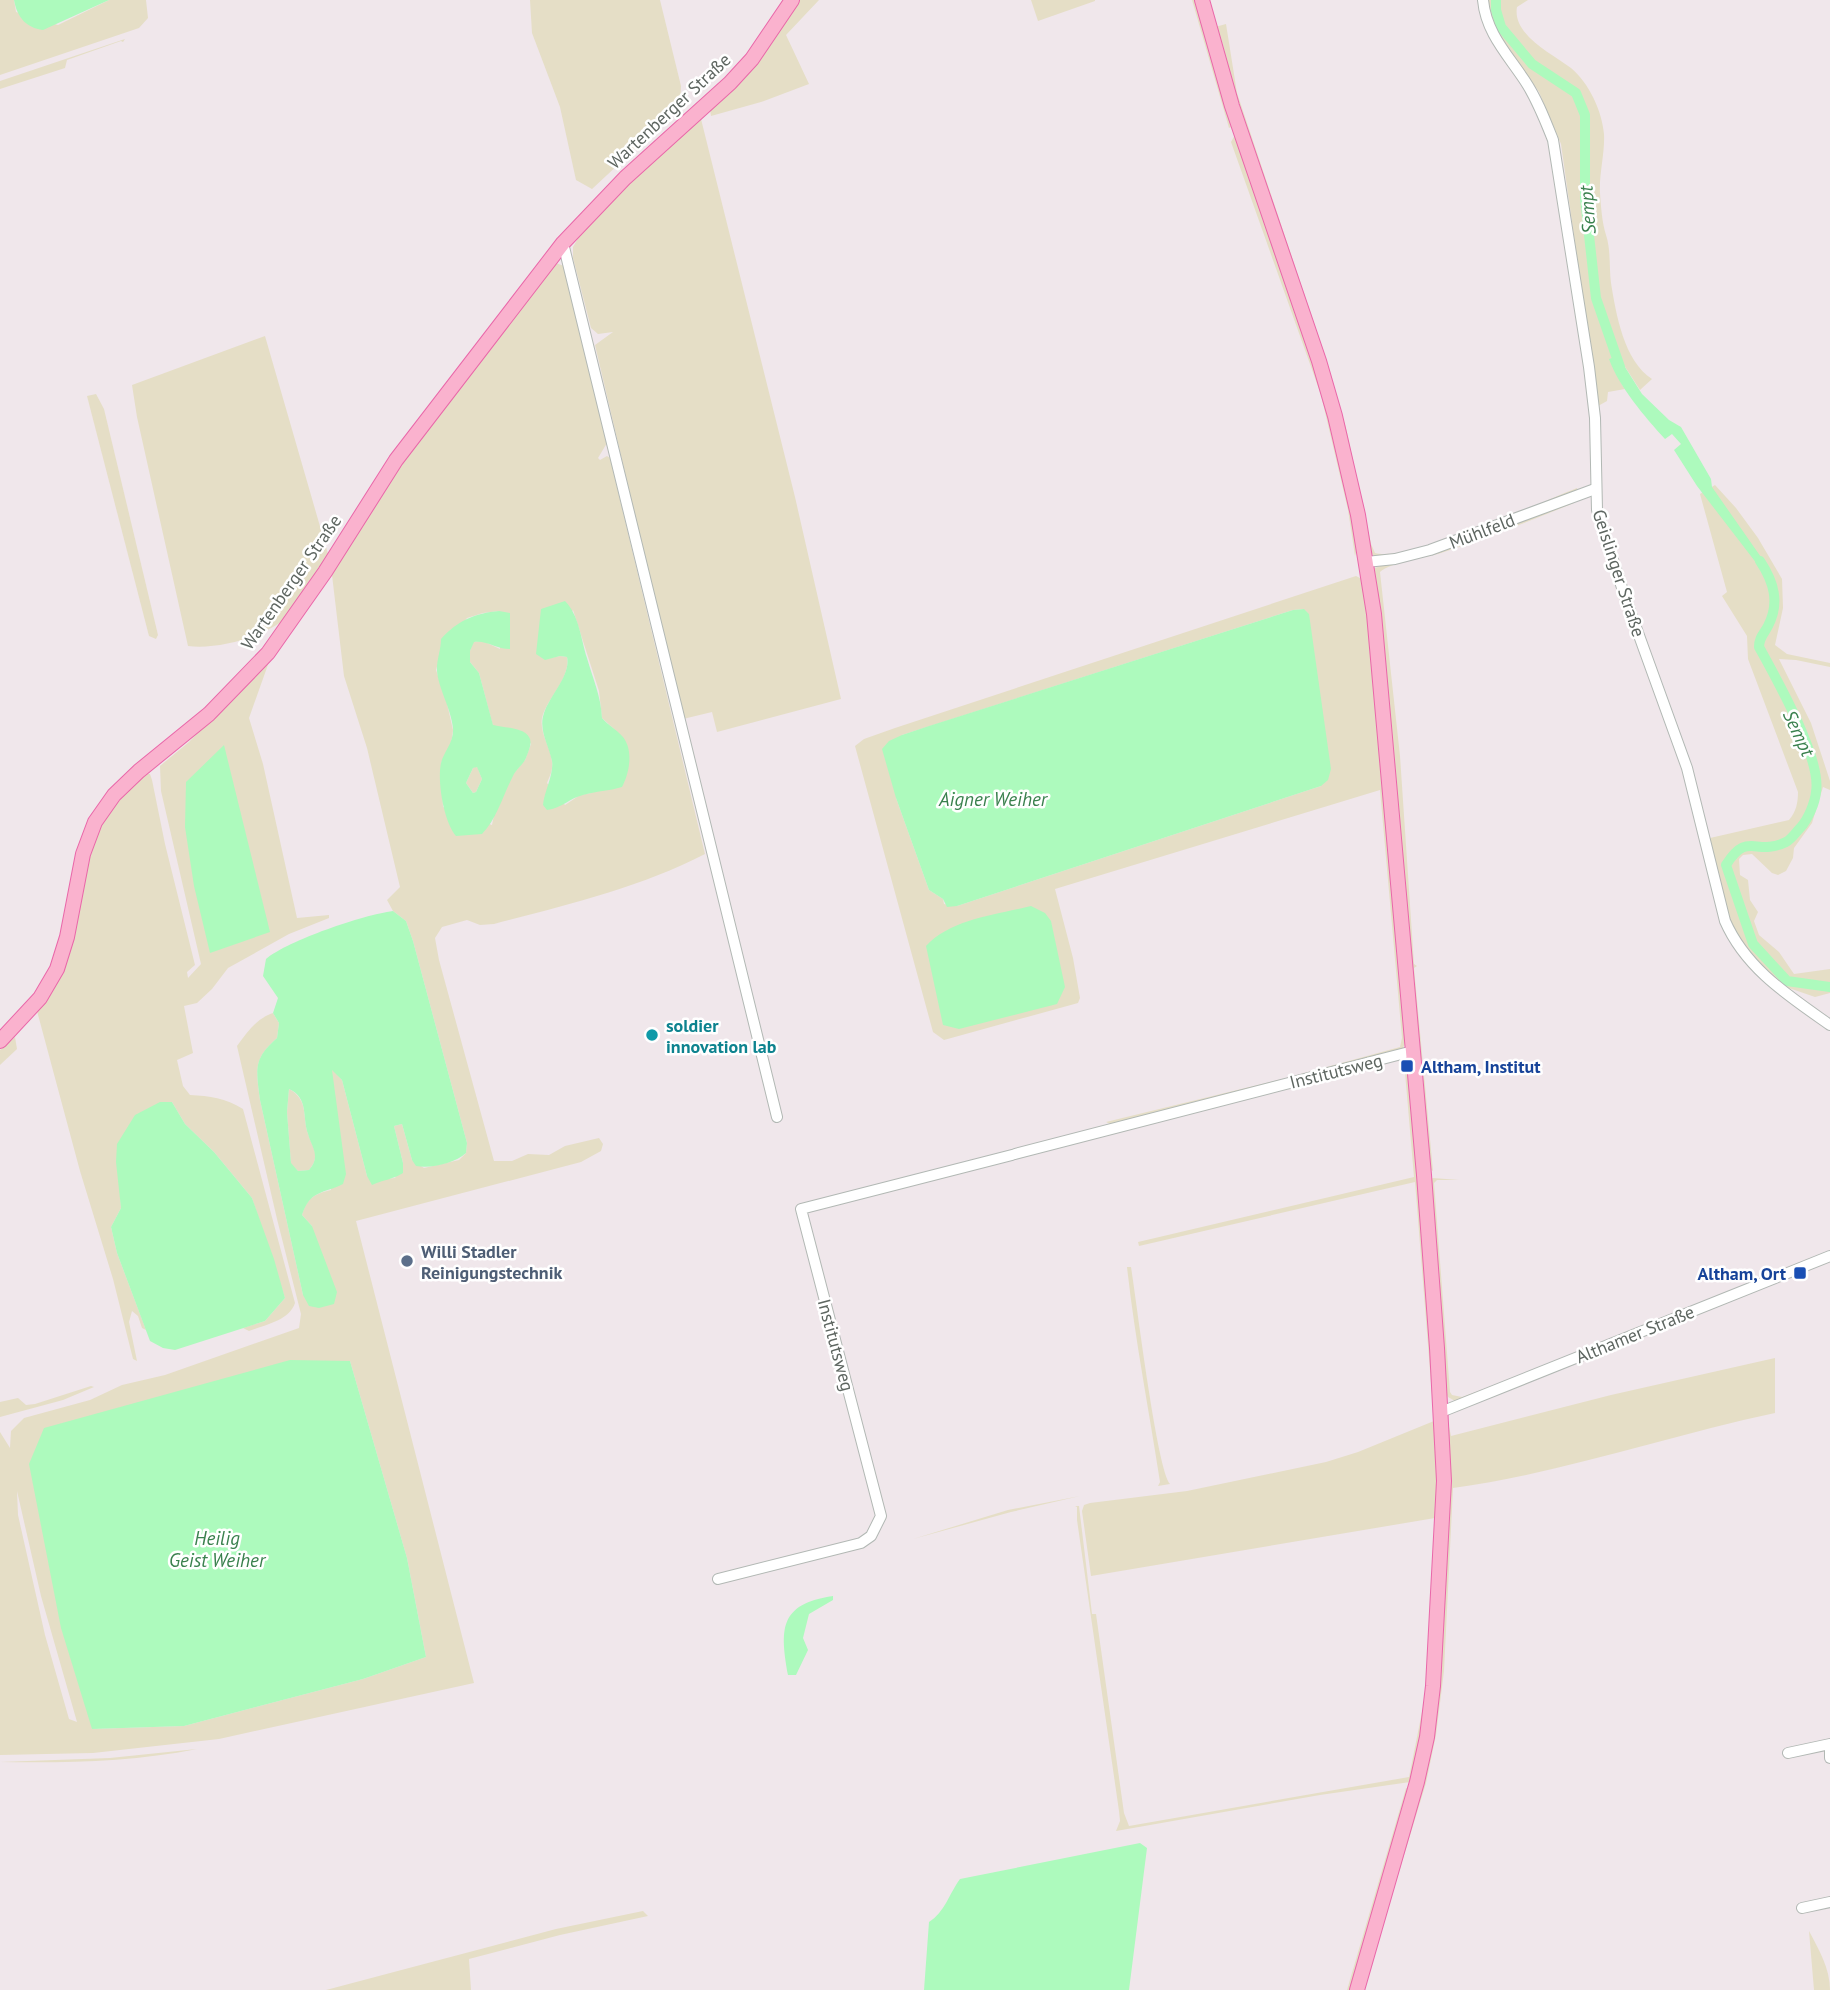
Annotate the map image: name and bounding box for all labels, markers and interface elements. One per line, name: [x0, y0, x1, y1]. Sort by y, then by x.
street label: Wartenberger Straße: [603, 48, 735, 174]
water label: Sempt: [1573, 184, 1601, 235]
street label: Geislinger Straße: [1588, 506, 1650, 640]
street label: Mühlfeld: [1446, 508, 1518, 554]
street label: Wartenberger Straße: [236, 510, 346, 654]
water label: Sempt: [1778, 706, 1821, 761]
water label: Aigner Weiher: [938, 787, 1049, 811]
place label: soldier innovation lab: [666, 1014, 777, 1058]
marker: soldier innovation lab: [644, 1027, 660, 1043]
street label: Institutsweg: [1287, 1048, 1385, 1094]
place label: Altham, Institut: [1421, 1055, 1541, 1078]
marker: Altham, Institut: [1399, 1058, 1415, 1074]
place label: Willi Stadler Reinigungstechnik: [421, 1240, 562, 1284]
marker: Willi Stadler Reinigungstechnik: [399, 1253, 415, 1269]
place label: Altham, Ort: [1697, 1262, 1787, 1285]
marker: Altham, Ort: [1792, 1265, 1808, 1281]
street label: Institutsweg: [813, 1296, 859, 1394]
street label: Althamer Straße: [1572, 1300, 1698, 1368]
water label: Heilig Geist Weiher: [169, 1526, 267, 1572]

